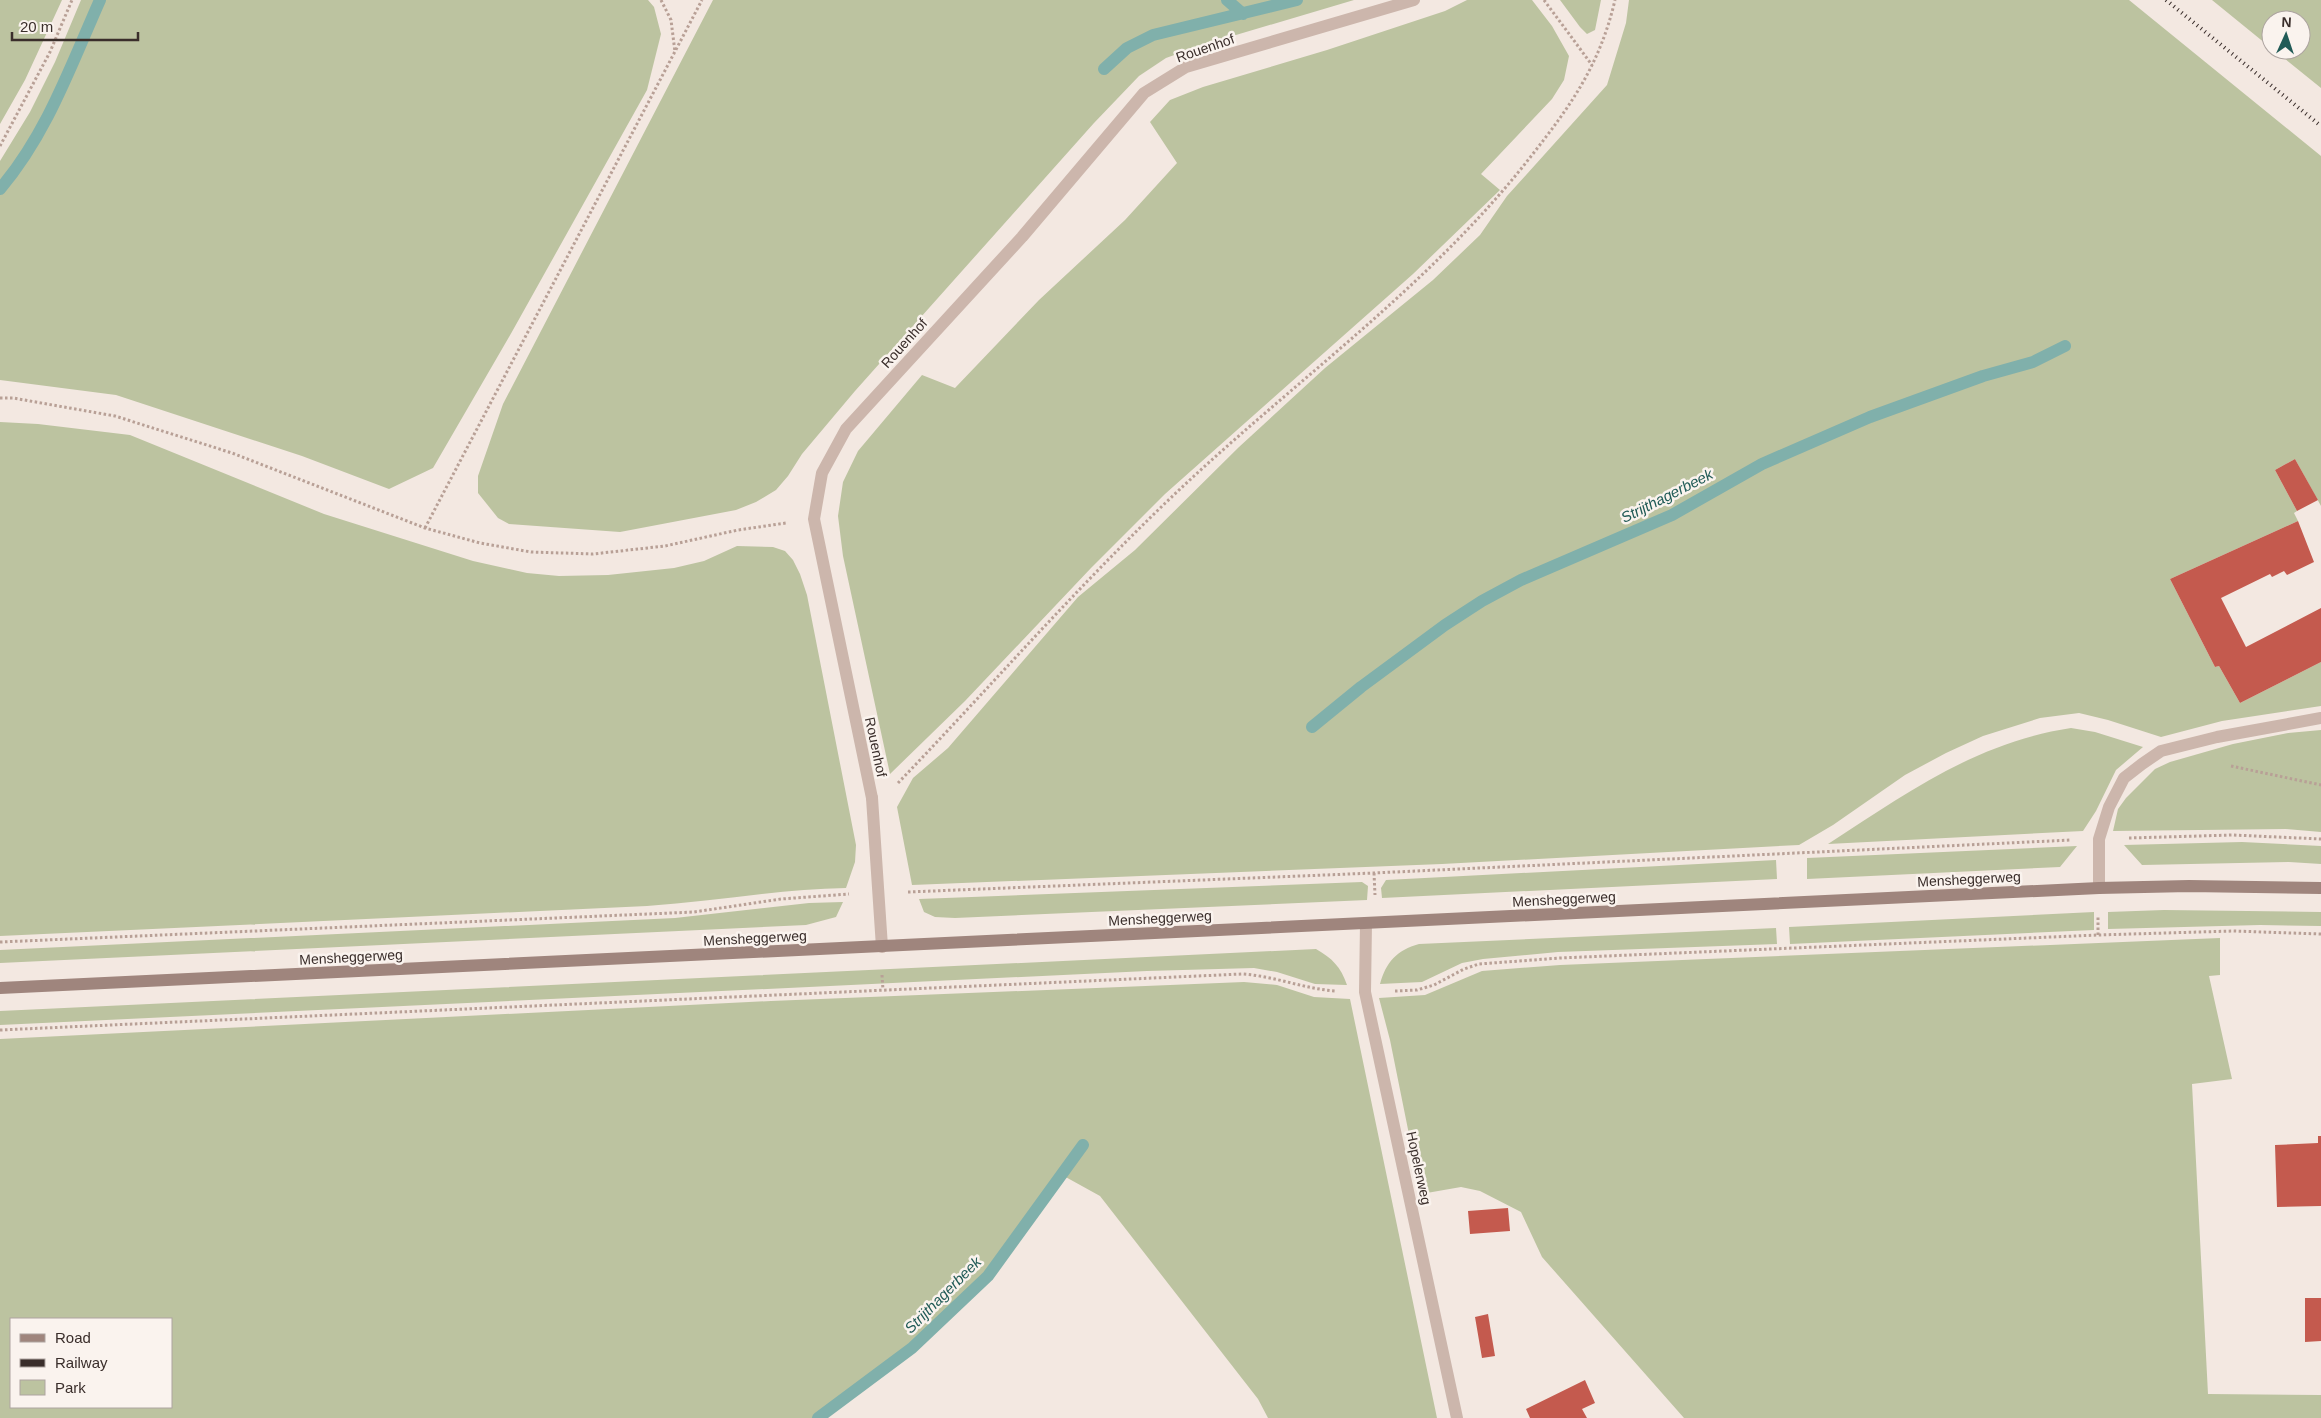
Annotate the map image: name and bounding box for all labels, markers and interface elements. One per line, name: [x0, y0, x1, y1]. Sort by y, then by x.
scale bar: [12, 10, 139, 42]
north arrow: [2261, 10, 2311, 60]
text: N: [2281, 14, 2292, 30]
text: 20 m: [20, 18, 53, 35]
street label: Rouenhof: [1174, 31, 1236, 65]
street label: Rouenhof: [878, 315, 930, 371]
water label: Strijthagerbeek: [1618, 464, 1717, 526]
street label: Rouenhof: [862, 716, 890, 778]
street label: Mensheggerweg: [1917, 868, 2021, 890]
street label: Mensheggerweg: [1512, 888, 1616, 910]
street label: Mensheggerweg: [1108, 907, 1212, 929]
street label: Mensheggerweg: [703, 927, 807, 949]
street label: Mensheggerweg: [299, 946, 403, 968]
street label: Hopelerweg: [1403, 1130, 1435, 1206]
water label: Strijthagerbeek: [901, 1252, 985, 1336]
legend: [10, 1318, 172, 1408]
text: Road: [55, 1329, 91, 1346]
text: Railway: [55, 1354, 108, 1371]
text: Park: [55, 1379, 86, 1396]

